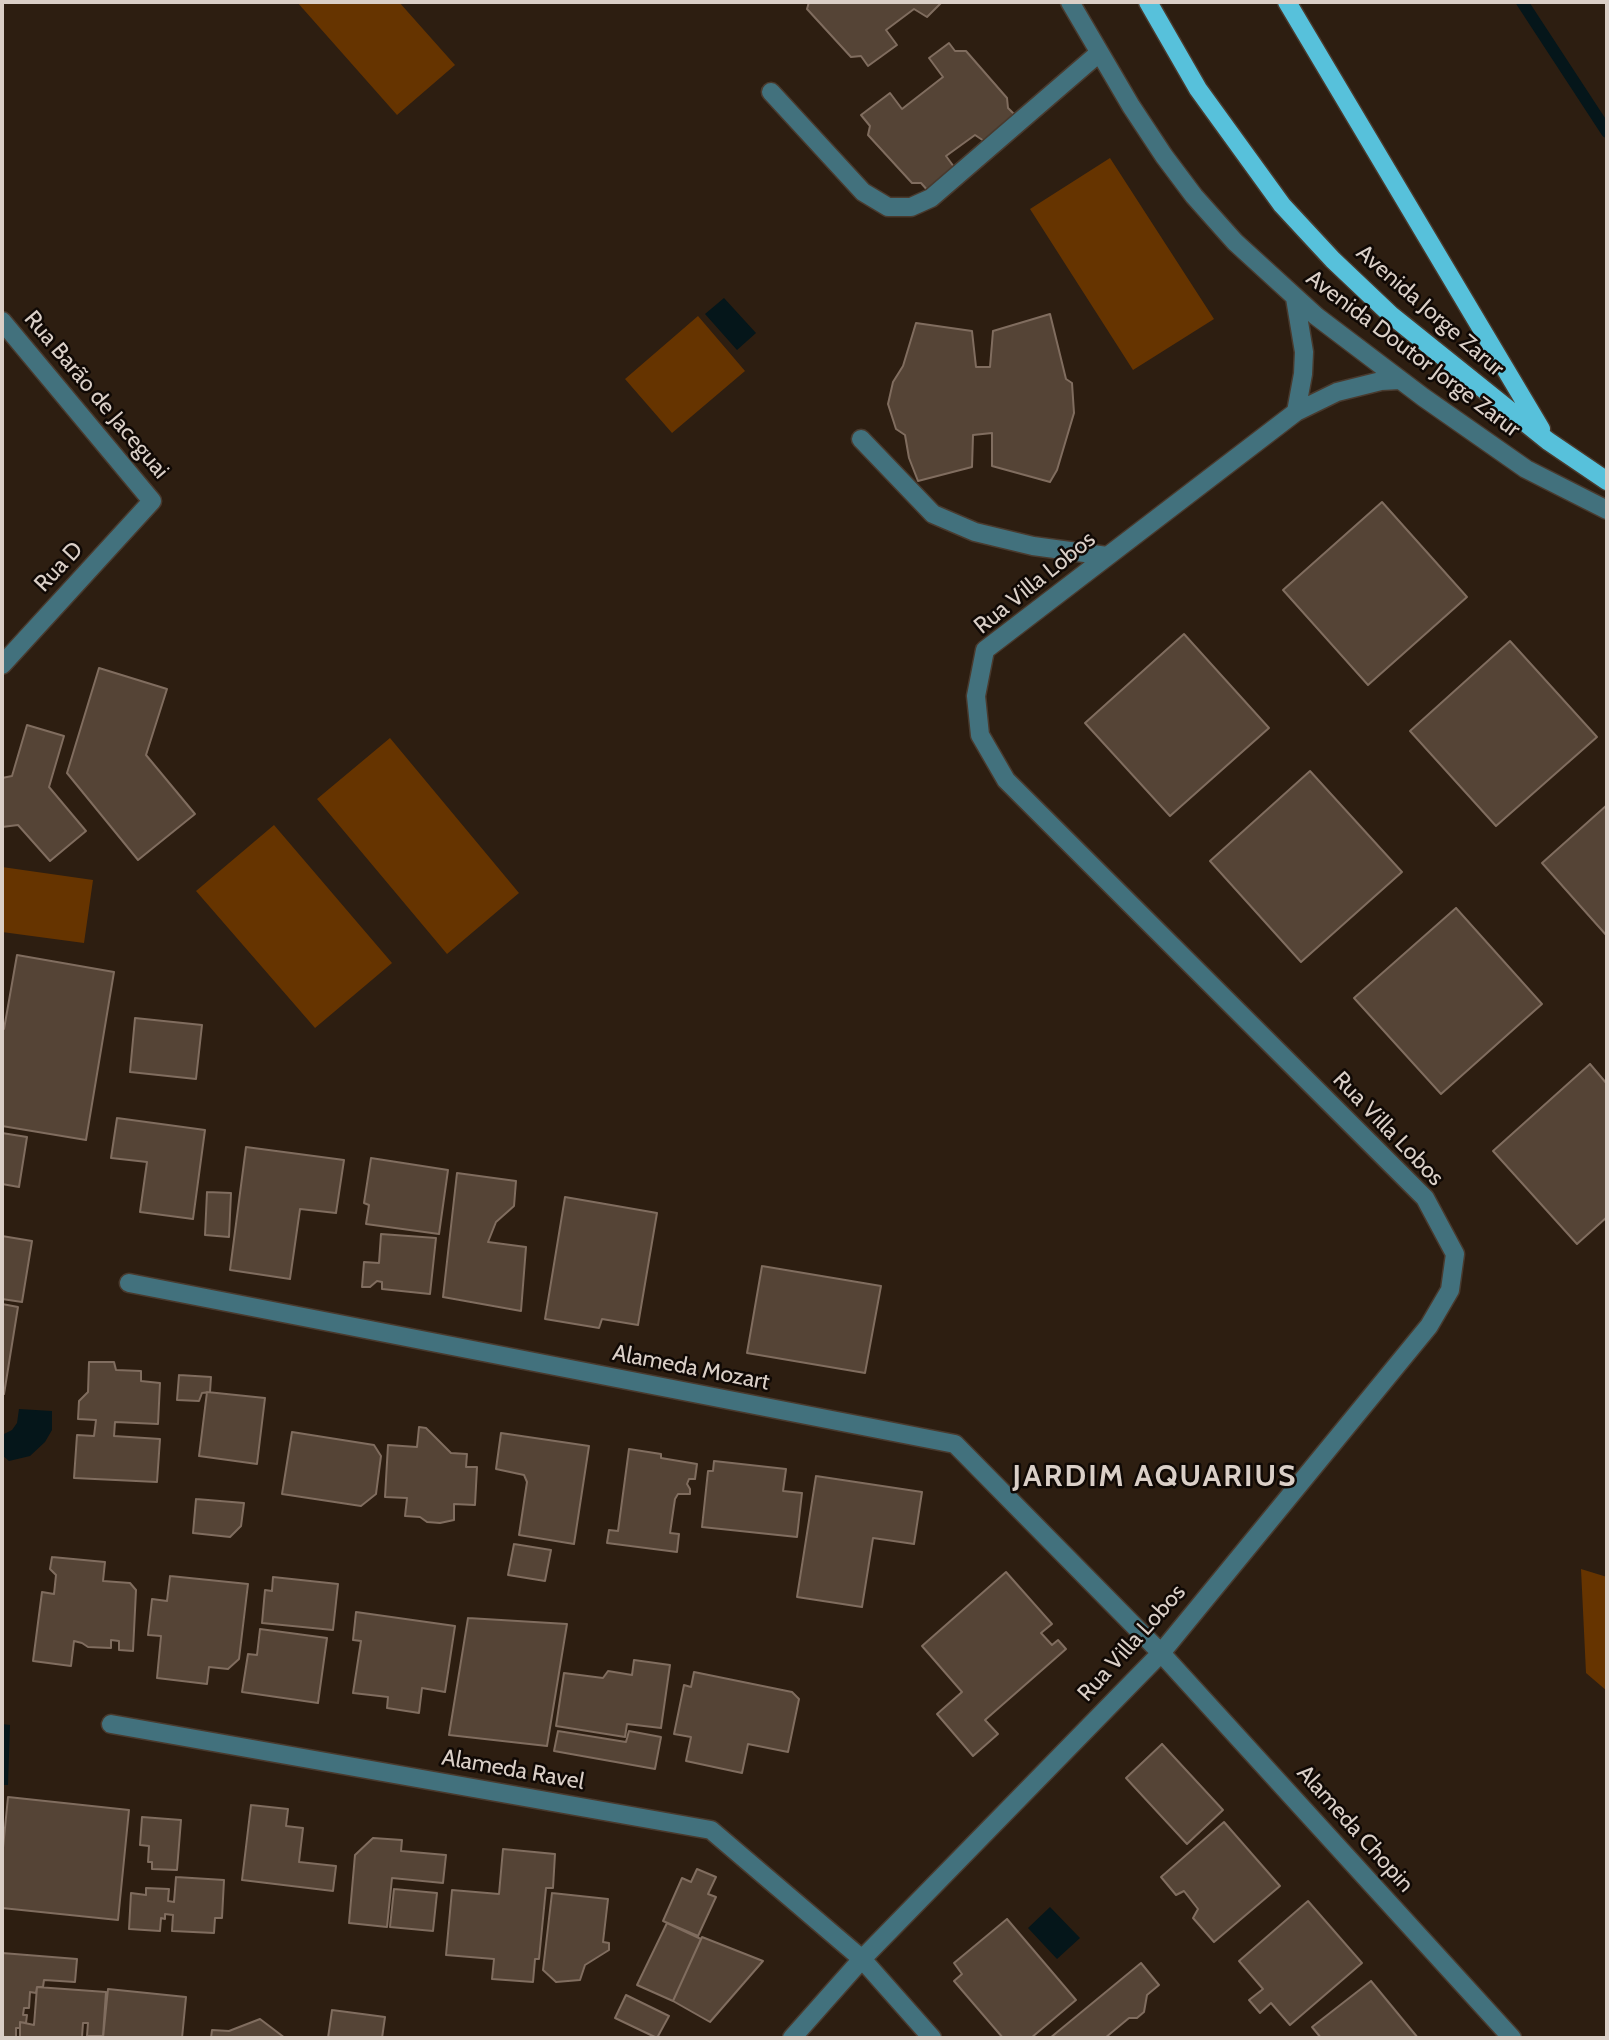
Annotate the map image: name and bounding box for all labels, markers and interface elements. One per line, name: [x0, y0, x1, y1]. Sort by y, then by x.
street label: Avenida Jorge Zarur: [1350, 239, 1510, 383]
street label: Avenida Doutor Jorge Zarur: [1301, 265, 1525, 443]
street label: Rua Barão de Jaceguai: [18, 306, 174, 484]
street label: Rua Villa Lobos: [969, 526, 1101, 640]
street label: Rua D: [29, 536, 89, 598]
street label: Rua Villa Lobos: [1327, 1066, 1449, 1192]
street label: Alameda Mozart: [610, 1339, 772, 1397]
district label: JARDIM AQUARIUS: [1014, 1459, 1296, 1495]
street label: Rua Villa Lobos: [1072, 1579, 1192, 1707]
street label: Alameda Ravel: [440, 1744, 586, 1796]
street label: Alameda Chopin: [1291, 1760, 1419, 1898]

